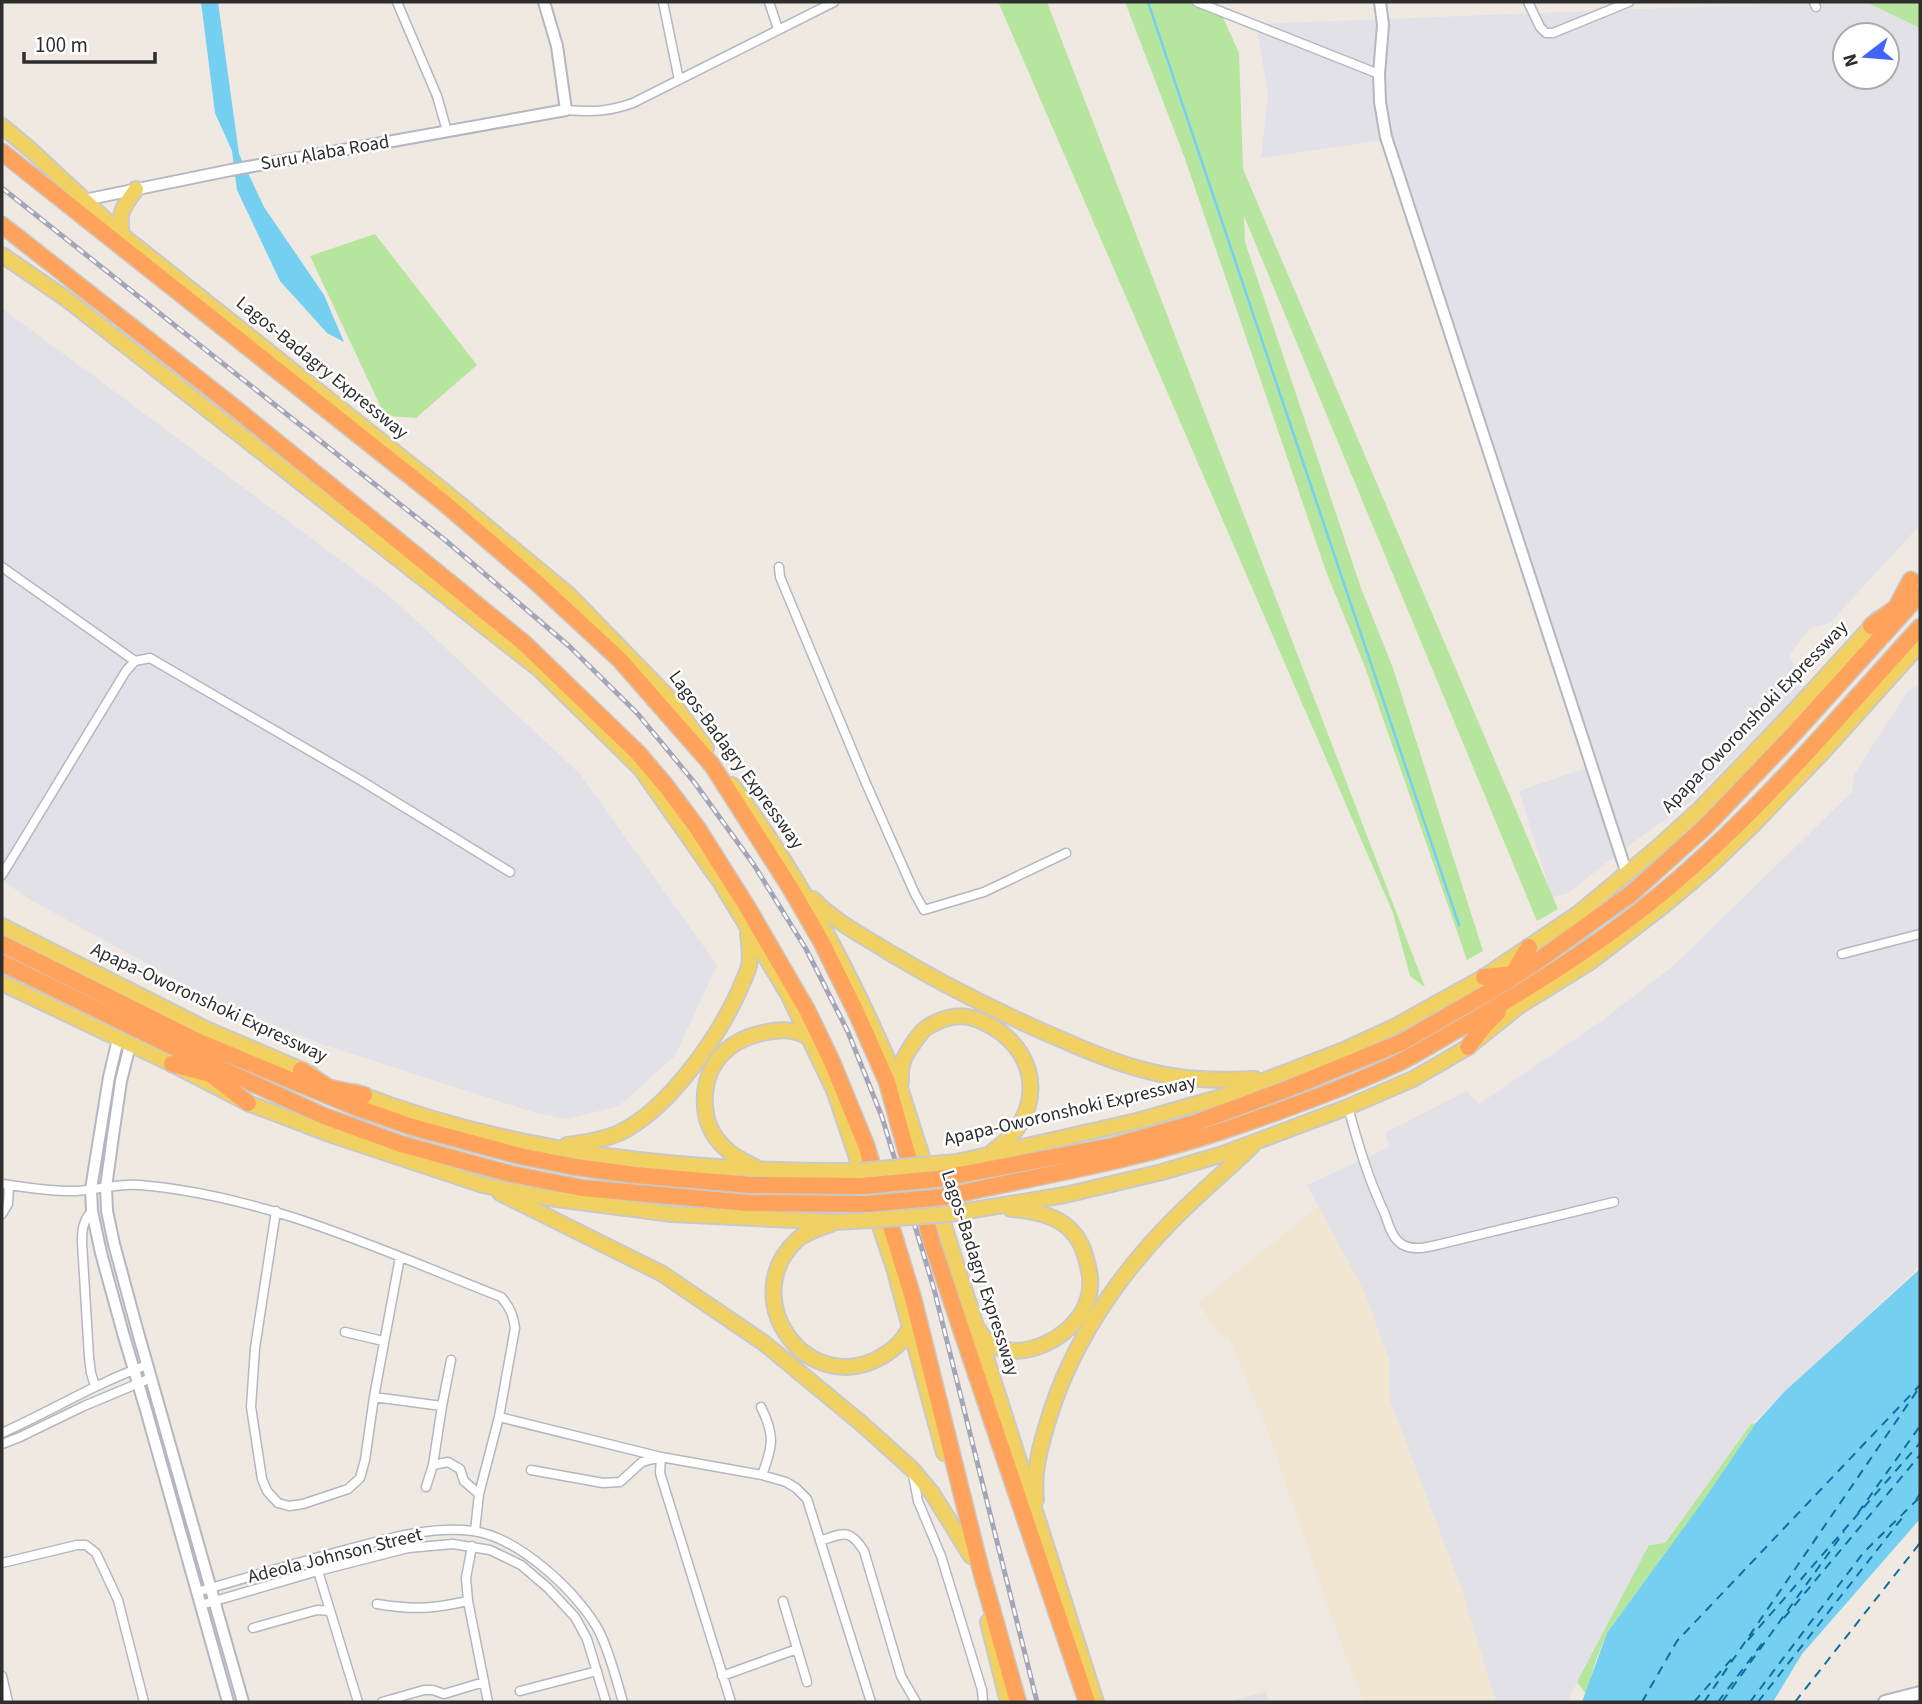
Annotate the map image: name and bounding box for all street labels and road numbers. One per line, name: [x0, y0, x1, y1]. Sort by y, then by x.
street label: Suru Alaba Road: [258, 128, 392, 178]
street label: Lagos-Badagry Expressway: [230, 290, 414, 446]
street label: Apapa-Oworonshoki Expressway: [1656, 615, 1854, 819]
street label: Lagos-Badagry Expressway: [662, 665, 810, 855]
street label: Apapa-Oworonshoki Expressway: [86, 936, 332, 1070]
street label: Apapa-Oworonshoki Expressway: [941, 1069, 1199, 1153]
street label: Lagos-Badagry Expressway: [934, 1167, 1026, 1379]
street label: Adeola Johnson Street: [245, 1521, 426, 1591]

